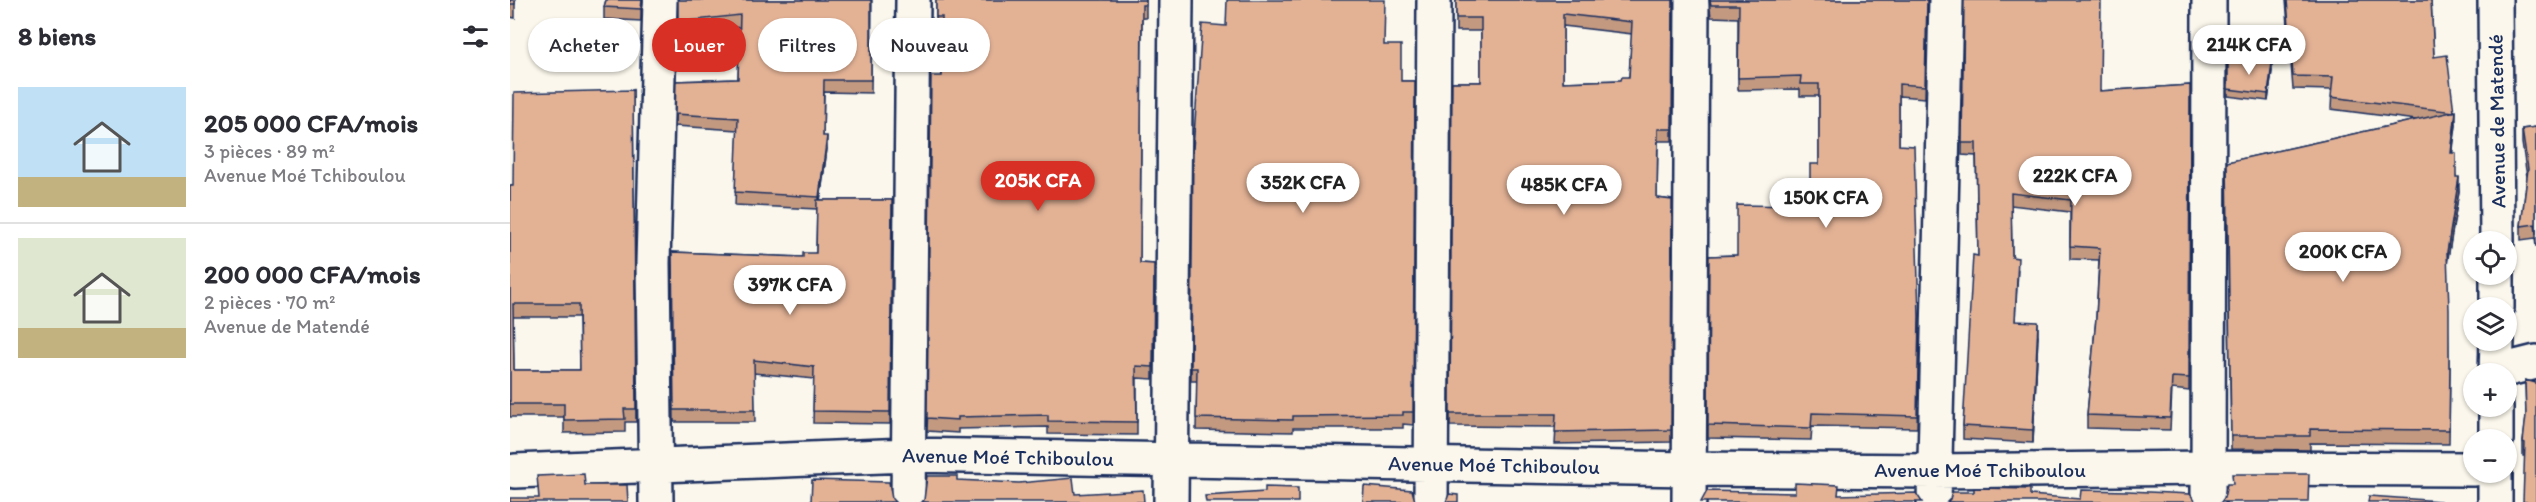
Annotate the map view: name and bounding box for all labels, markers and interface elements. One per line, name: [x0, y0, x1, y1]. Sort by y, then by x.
chip: Acheter: [528, 18, 640, 72]
chip: Louer: [652, 18, 746, 72]
chip: Filtres: [758, 18, 857, 72]
chip: Nouveau: [869, 18, 990, 72]
text: 8 biens: [18, 20, 96, 52]
icon: filters: [459, 20, 492, 53]
pin: 214K CFA: [2187, 25, 2311, 76]
text: 214K CFA: [2207, 32, 2291, 56]
street label: Avenue de Matendé: [2482, 34, 2511, 208]
text: 205 000 CFA/mois: [204, 107, 418, 139]
icon: home: [66, 111, 138, 183]
text: 3 pièces · 89 m²: [204, 139, 335, 163]
pin: 222K CFA: [2013, 156, 2137, 207]
pin: 205K CFA: [976, 161, 1100, 212]
text: Avenue Moé Tchiboulou: [204, 163, 406, 187]
pin: 352K CFA: [1241, 163, 1365, 214]
text: 222K CFA: [2033, 163, 2117, 187]
pin: 485K CFA: [1502, 165, 1626, 216]
text: 205K CFA: [995, 168, 1081, 192]
text: 352K CFA: [1260, 170, 1346, 194]
text: 485K CFA: [1521, 172, 1607, 196]
pin: 150K CFA: [1764, 178, 1888, 229]
text: 150K CFA: [1783, 185, 1869, 209]
map controls: [2463, 231, 2517, 483]
button: locate: [2463, 231, 2517, 285]
pin: 200K CFA: [2281, 232, 2405, 283]
text: 200K CFA: [2299, 239, 2387, 263]
text: 200 000 CFA/mois: [204, 258, 421, 290]
icon: home: [66, 262, 138, 334]
pin: 397K CFA: [728, 265, 852, 316]
text: 397K CFA: [748, 272, 832, 296]
text: 2 pièces · 70 m²: [204, 290, 335, 314]
button: layers: [2463, 297, 2517, 351]
text: Avenue de Matendé: [204, 314, 370, 338]
button: +: [2463, 363, 2517, 417]
button: −: [2463, 429, 2517, 483]
street label: Avenue Moé Tchiboulou: [902, 442, 1114, 471]
street label: Avenue Moé Tchiboulou: [1388, 450, 1600, 479]
street label: Avenue Moé Tchiboulou: [1874, 457, 2086, 482]

